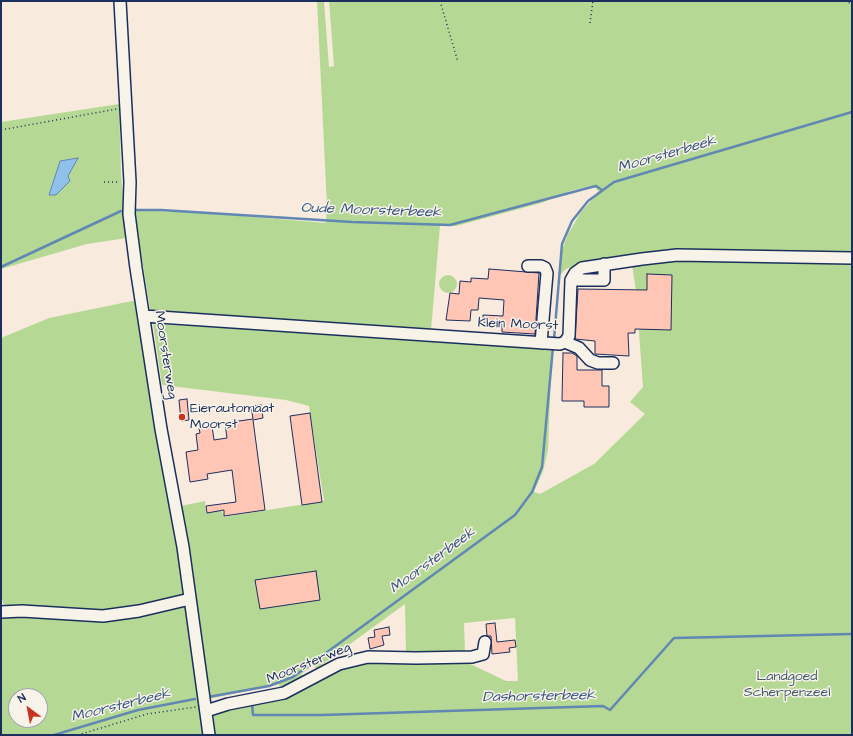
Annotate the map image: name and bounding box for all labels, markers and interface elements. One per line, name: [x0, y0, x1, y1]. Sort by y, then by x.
water label: Moorsterbeek: [616, 132, 718, 178]
water label: Oude Moorsterbeek: [300, 200, 442, 222]
street label: Moorsterweg: [150, 310, 180, 400]
street label: Klein Moorst: [477, 315, 559, 335]
place label: Eierautomaat Moorst: [190, 401, 274, 434]
marker: Eierautomaat Moorst: [177, 412, 187, 422]
water label: Moorsterbeek: [387, 524, 479, 598]
street label: Moorsterweg: [265, 640, 353, 688]
park label: Landgoed Scherpenzeel: [744, 669, 830, 702]
water label: Moorsterbeek: [70, 685, 172, 727]
water label: Dashorsterbeek: [482, 687, 596, 707]
north arrow: [8, 688, 48, 728]
text: N: [15, 690, 29, 706]

